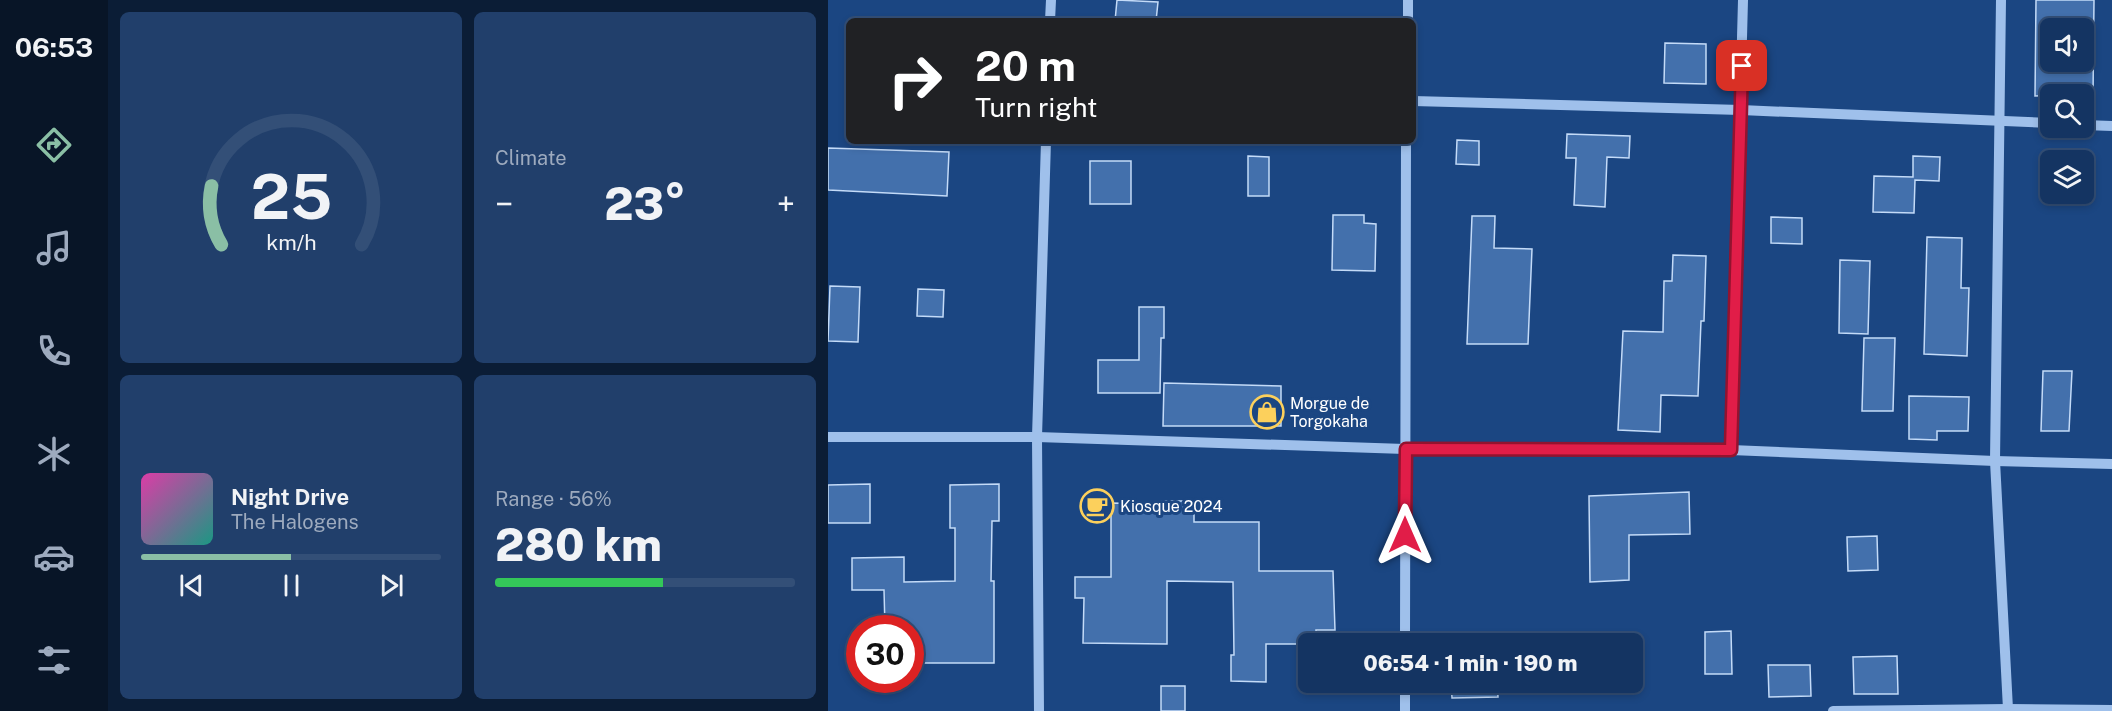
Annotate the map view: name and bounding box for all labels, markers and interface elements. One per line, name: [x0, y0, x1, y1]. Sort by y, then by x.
map controls: [2040, 18, 2094, 204]
button: sound: [2040, 18, 2094, 72]
text: 06:53: [15, 31, 93, 63]
pin: [1716, 40, 1767, 91]
text: 20 m: [975, 41, 1076, 90]
icon: right: [876, 42, 954, 120]
icon: arrive: [1725, 49, 1758, 82]
button: search: [2040, 84, 2094, 138]
text: Turn right: [975, 91, 1098, 123]
icon: directions: [33, 124, 75, 166]
text: Climate: [495, 146, 567, 170]
button: layers: [2040, 150, 2094, 204]
text: 25: [250, 160, 332, 233]
text: 23°: [604, 177, 686, 230]
text: −: [495, 185, 513, 223]
text: +: [777, 185, 795, 223]
icon: music: [33, 227, 75, 269]
text: km/h: [266, 230, 316, 255]
icon: phone: [33, 330, 75, 372]
shop icon: Morgue de Torgokaha: [1249, 394, 1285, 430]
place label: Morgue de Torgokaha: [1290, 394, 1369, 431]
icon: climate: [33, 433, 75, 475]
text: Night Drive: [231, 484, 349, 510]
text: Range · 56%: [495, 487, 612, 511]
cafe icon: Kiosque 2024: [1079, 488, 1115, 524]
place label: Kiosque 2024: [1120, 497, 1223, 516]
position arrow: [1373, 503, 1437, 567]
text: The Halogens: [231, 510, 359, 534]
text: 280 km: [495, 518, 662, 571]
icon: car: [33, 536, 75, 578]
icon: previous: [175, 569, 208, 602]
icon: pause: [275, 569, 308, 602]
icon: next: [375, 569, 408, 602]
speed limit sign: 30: [846, 615, 924, 693]
icon: filters: [33, 639, 75, 681]
text: 06:54 · 1 min · 190 m: [1363, 650, 1578, 676]

